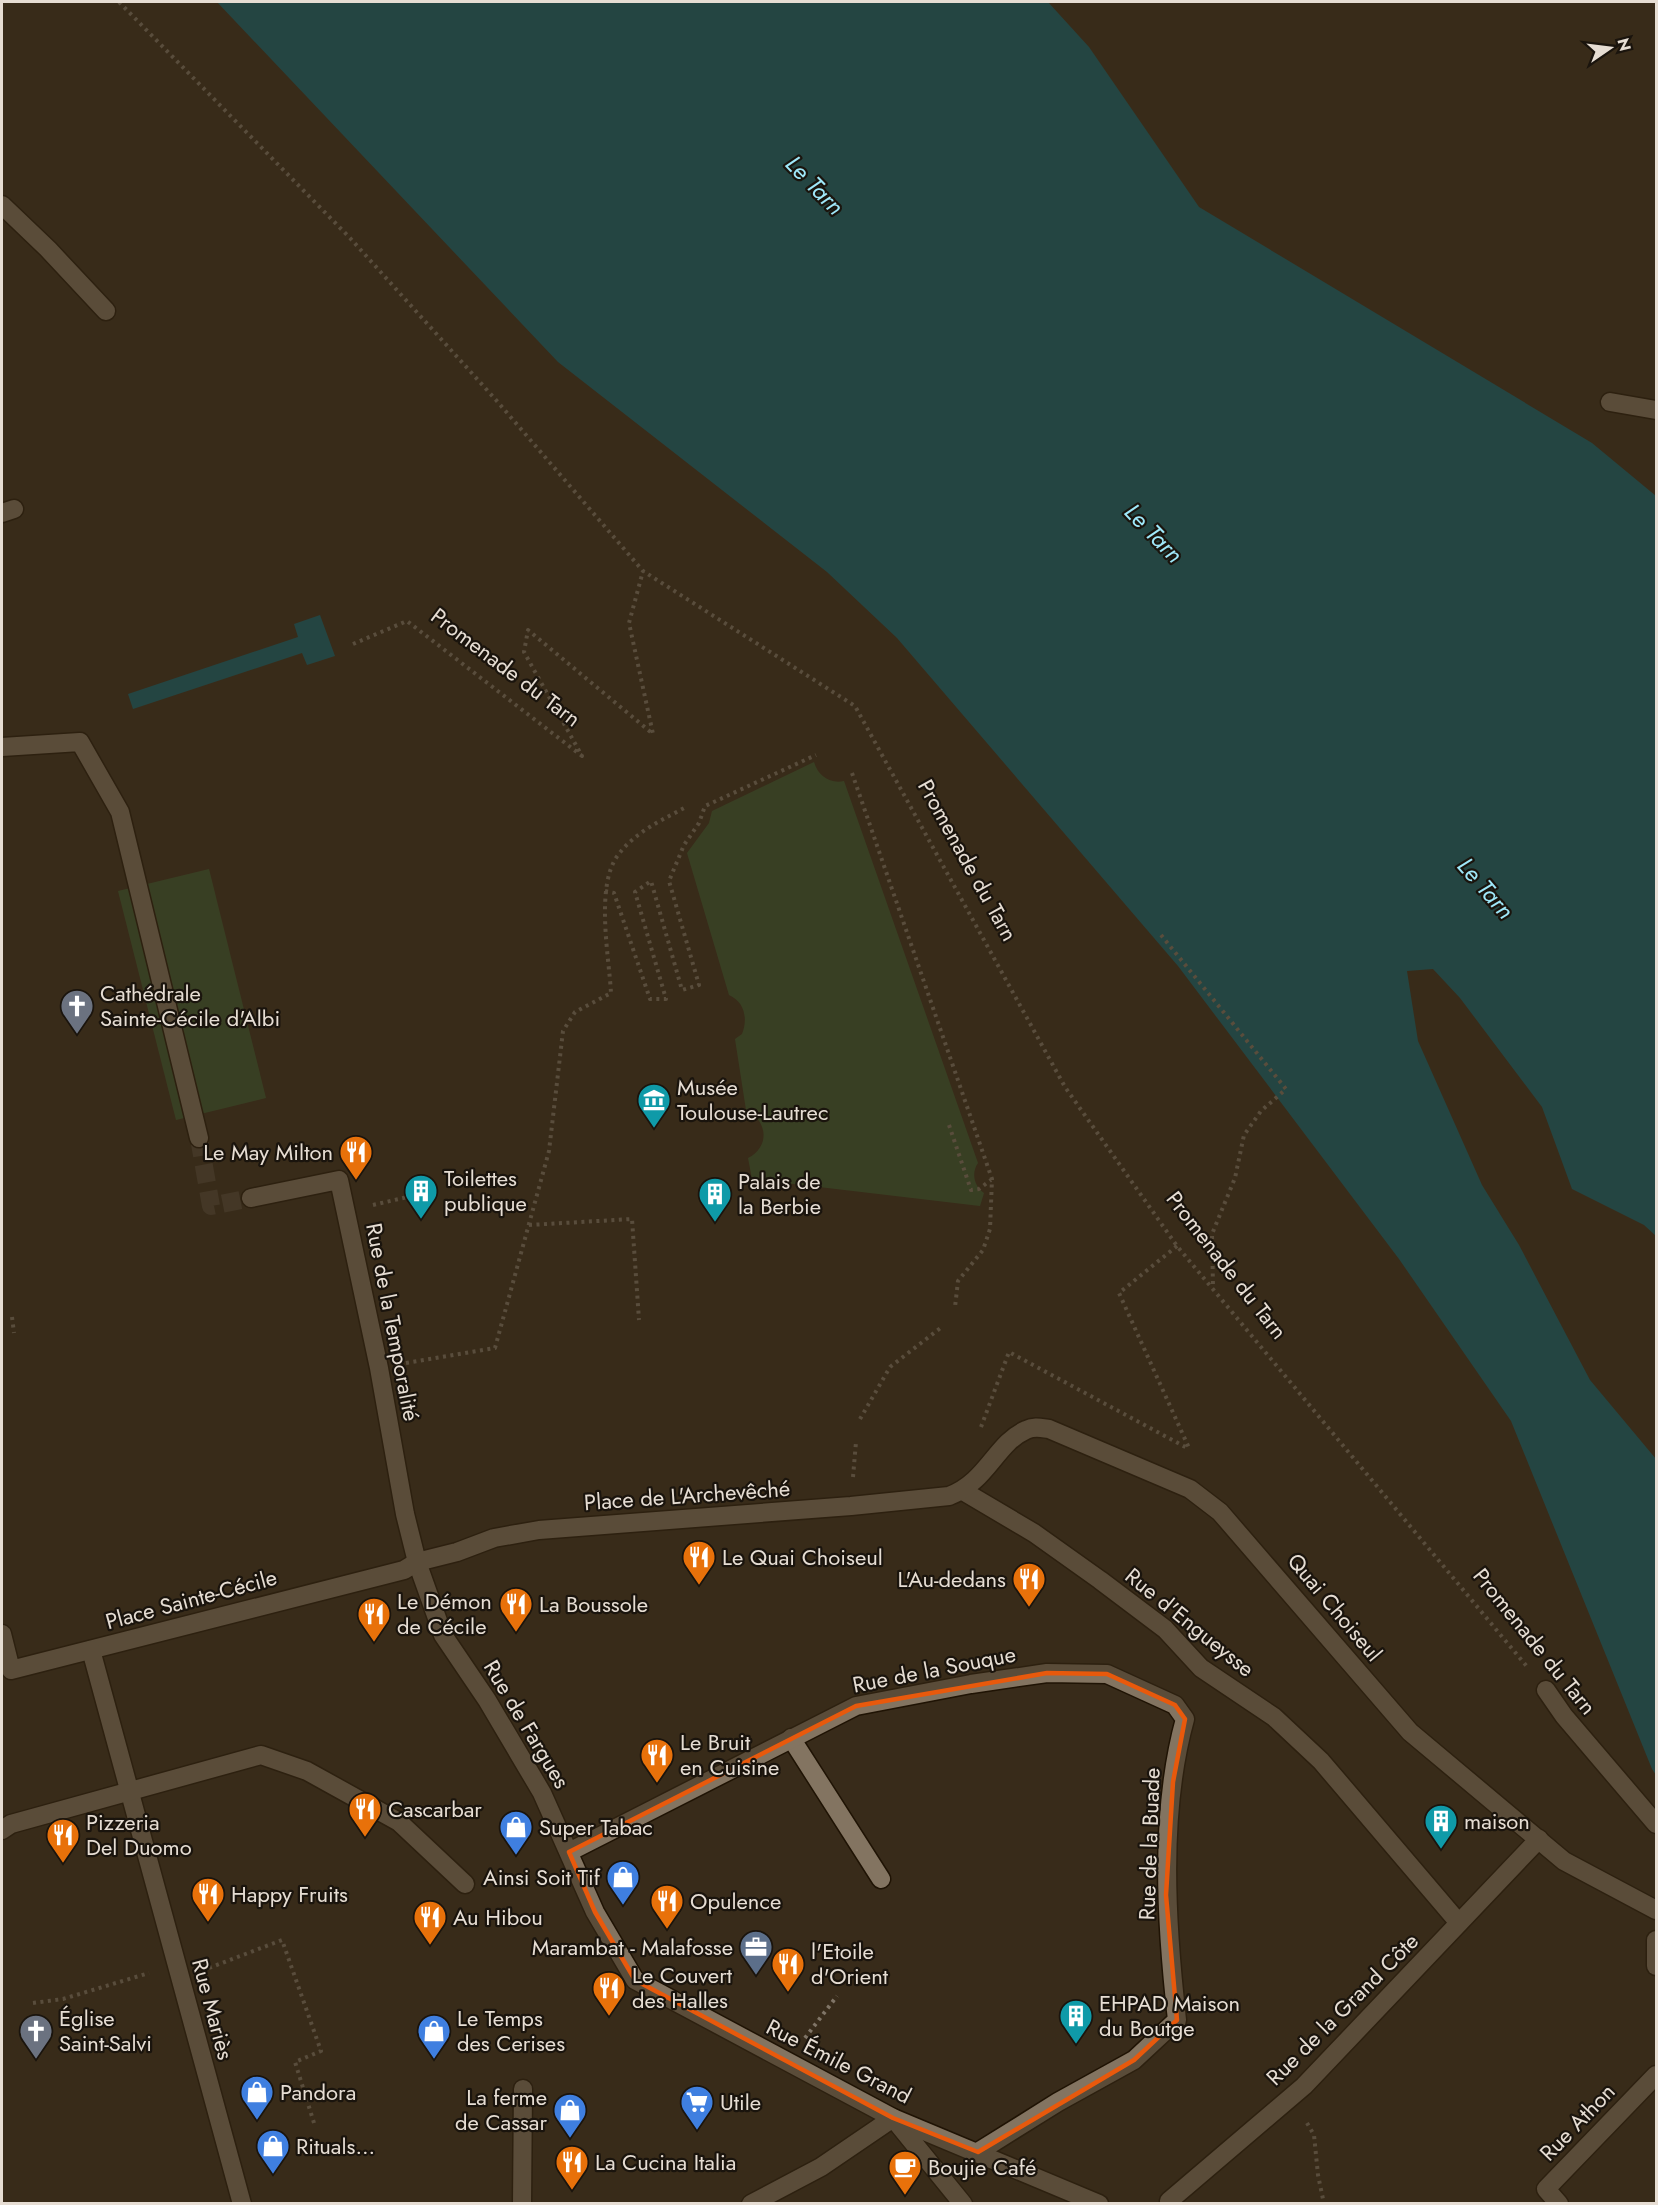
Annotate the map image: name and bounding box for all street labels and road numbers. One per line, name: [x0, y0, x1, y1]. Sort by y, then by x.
street label: Promenade du Tarn: [424, 600, 588, 734]
street label: Promenade du Tarn: [910, 773, 1026, 947]
street label: Promenade du Tarn: [1159, 1184, 1295, 1346]
street label: Rue de la Temporalité: [358, 1220, 428, 1424]
street label: Place de L'Archevêché: [583, 1472, 791, 1518]
street label: Quai Choiseul: [1280, 1546, 1390, 1668]
street label: Rue d'Engueysse: [1118, 1560, 1262, 1684]
street label: Place Sainte-Cécile: [102, 1561, 280, 1637]
street label: Promenade du Tarn: [1466, 1561, 1604, 1721]
street label: Rue de la Souque: [850, 1637, 1018, 1701]
street label: Rue de Fargues: [476, 1654, 578, 1794]
street label: Rue de la Buade: [1130, 1767, 1168, 1921]
street label: Rue de la Grand Côte: [1259, 1926, 1425, 2092]
street label: Rue Mariès: [184, 1955, 242, 2063]
street label: Rue Émile Grand: [761, 2011, 917, 2111]
street label: Rue Athon: [1532, 2076, 1622, 2168]

